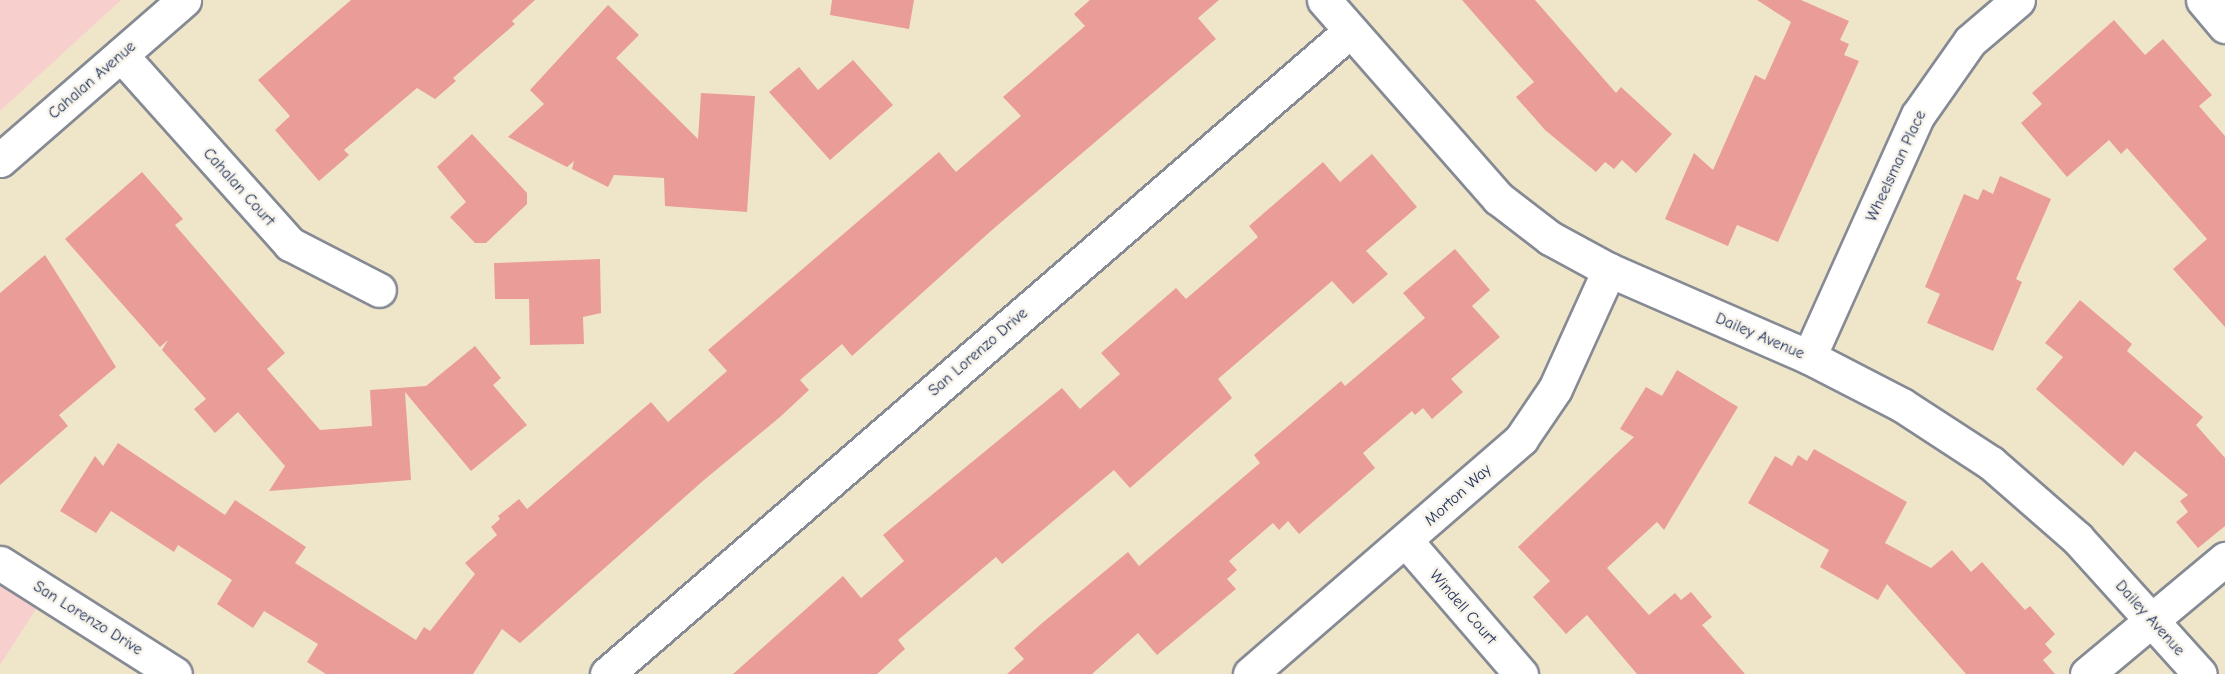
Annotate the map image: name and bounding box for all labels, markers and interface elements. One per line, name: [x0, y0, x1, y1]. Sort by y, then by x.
street label: Cahalan Avenue: [44, 37, 140, 123]
street label: Wheelsman Place: [1862, 107, 1930, 225]
street label: Cahalan Court: [199, 144, 279, 230]
street label: San Lorenzo Drive: [924, 304, 1032, 400]
street label: Dailey Avenue: [1713, 309, 1807, 363]
street label: Morton Way: [1421, 460, 1495, 530]
street label: Windell Court: [1425, 566, 1501, 648]
street label: Dailey Avenue: [2111, 576, 2189, 660]
street label: San Lorenzo Drive: [30, 577, 146, 659]

